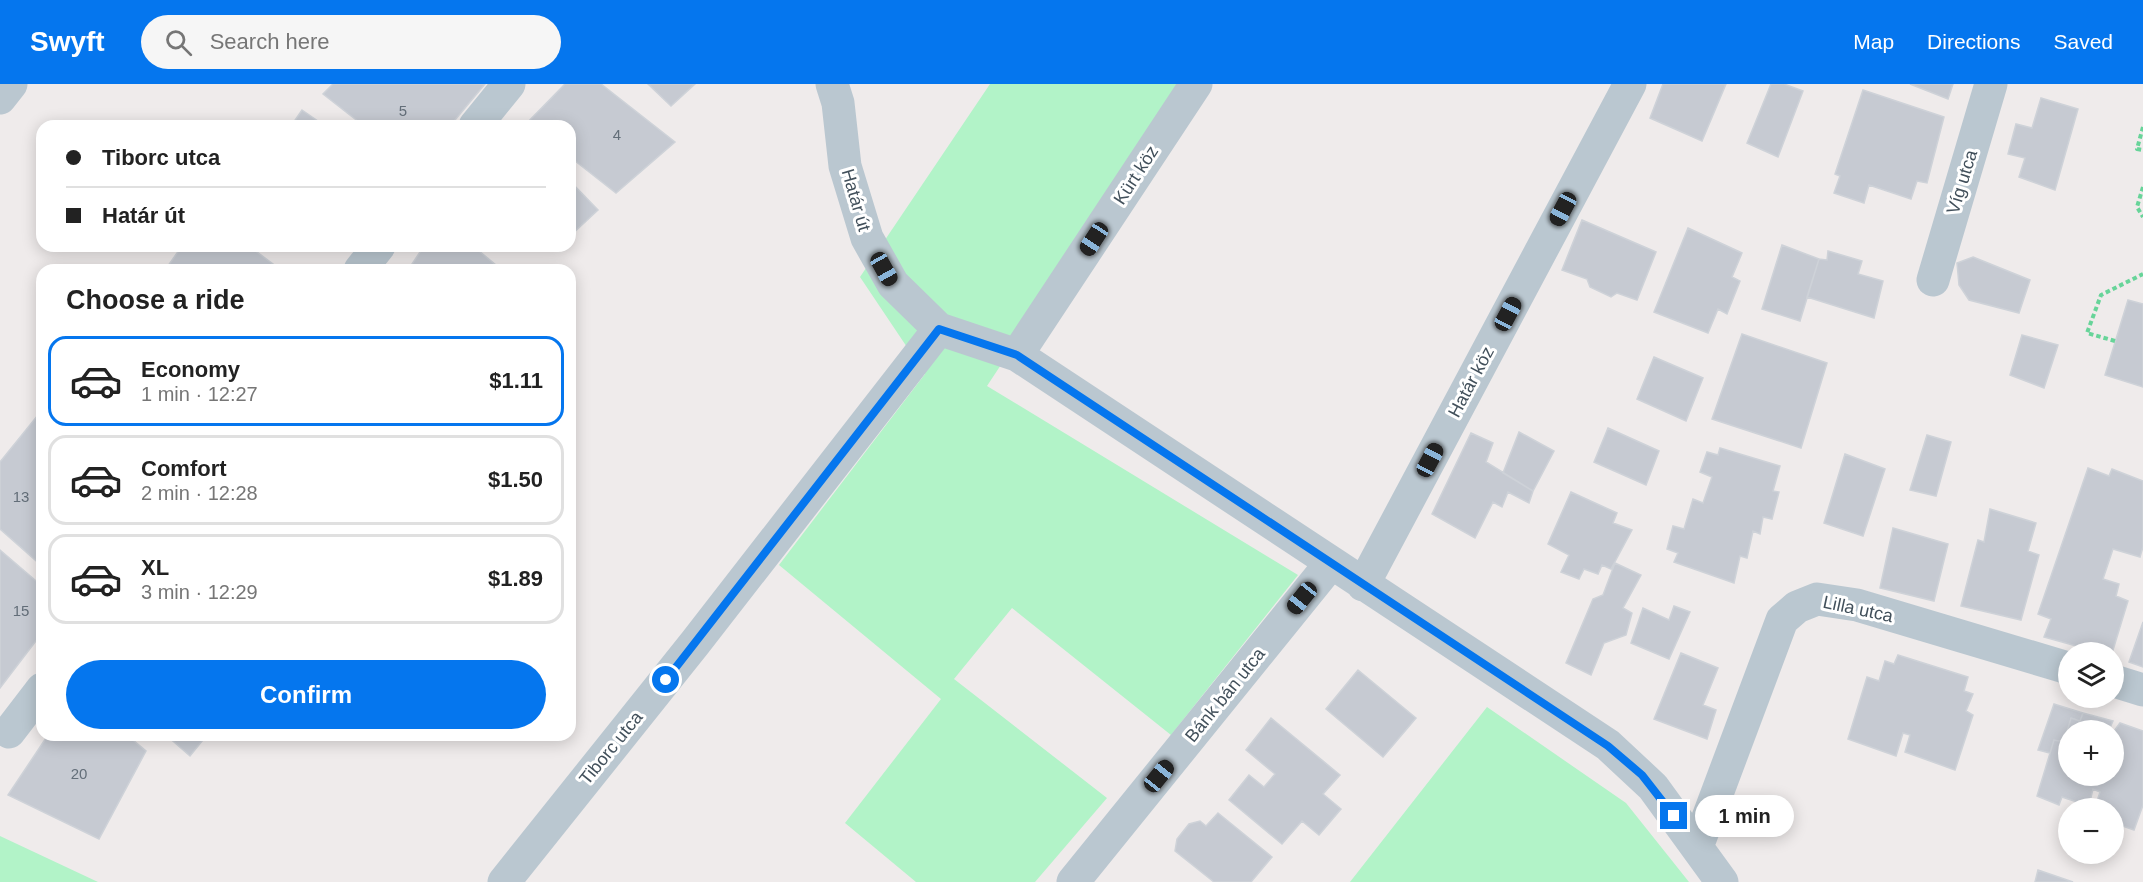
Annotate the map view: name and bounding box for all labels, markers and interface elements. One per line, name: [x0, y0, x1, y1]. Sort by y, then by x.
search box: [141, 15, 561, 69]
text: Swyft: [30, 26, 105, 57]
icon: search: [162, 26, 195, 59]
text: Search here: [210, 29, 330, 54]
text: Map: [1853, 30, 1894, 53]
text: Directions: [1927, 30, 2020, 53]
text: Saved: [2053, 30, 2113, 53]
house number: 5: [399, 102, 407, 119]
house number: 4: [613, 126, 621, 143]
street label: Kürt köz: [1110, 142, 1162, 208]
text: Tiborc utca: [102, 145, 220, 170]
street label: Víg utca: [1943, 147, 1982, 217]
street label: Határ út: [838, 166, 874, 234]
car: [1547, 189, 1579, 229]
text: Határ út: [102, 203, 185, 228]
car: [1077, 219, 1111, 259]
car: [867, 249, 901, 289]
text: Choose a ride: [66, 285, 245, 315]
car: [1492, 294, 1524, 334]
street label: Határ köz: [1444, 343, 1498, 421]
icon: car: [69, 354, 123, 408]
text: Economy: [141, 357, 240, 382]
text: $1.11: [489, 368, 543, 393]
text: 1 min · 12:27: [141, 383, 258, 405]
car: [1414, 440, 1446, 480]
icon: car: [69, 453, 123, 507]
text: Comfort: [141, 456, 227, 481]
text: $1.50: [488, 467, 543, 492]
text: 2 min · 12:28: [141, 482, 258, 504]
house number: 13: [13, 488, 29, 505]
icon: car: [69, 552, 123, 606]
text: XL: [141, 555, 169, 580]
text: $1.89: [488, 566, 543, 591]
car: [1284, 578, 1320, 618]
text: 3 min · 12:29: [141, 581, 258, 603]
street label: Lilla utca: [1821, 592, 1896, 626]
house number: 15: [13, 602, 29, 619]
map controls: [2058, 642, 2124, 864]
button: layers: [2058, 642, 2124, 708]
street label: Bánk bán utca: [1181, 643, 1270, 746]
button: Confirm: [66, 660, 546, 729]
route start: [652, 666, 679, 693]
street label: Tiborc utca: [575, 707, 647, 789]
button: +: [2058, 720, 2124, 786]
car: [1141, 756, 1177, 796]
house number: 20: [71, 765, 87, 782]
callout: 1 min: [1695, 795, 1794, 837]
button: −: [2058, 798, 2124, 864]
route end: [1660, 802, 1687, 829]
text: 1 min: [1718, 805, 1771, 827]

